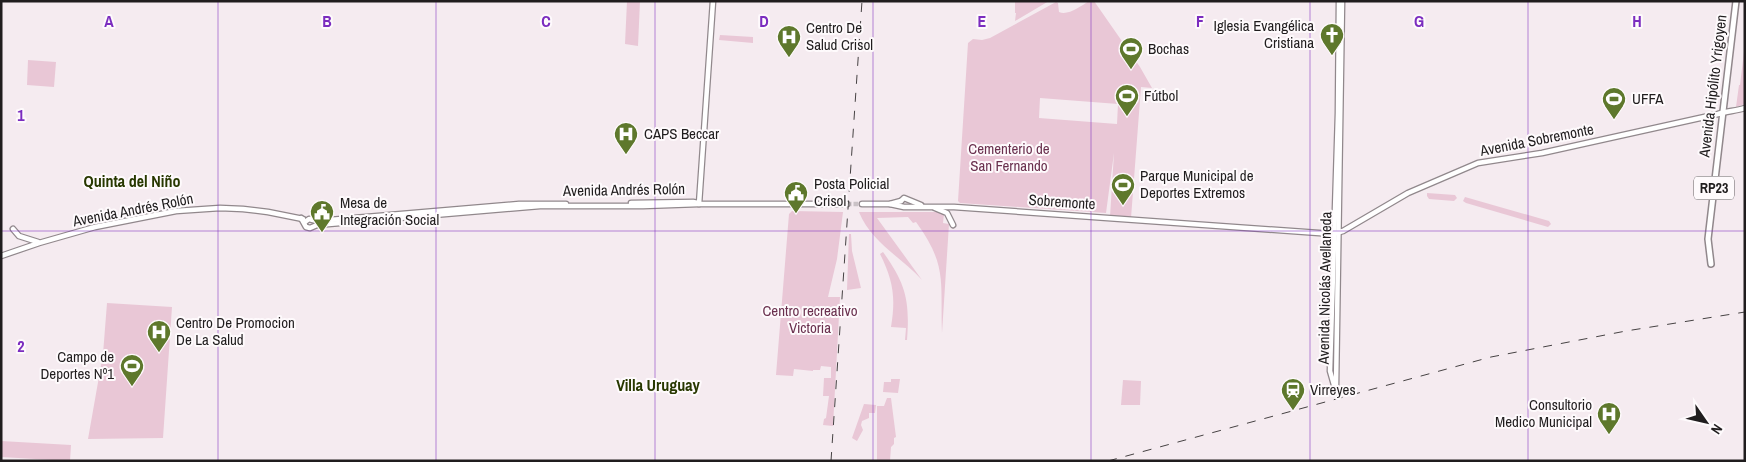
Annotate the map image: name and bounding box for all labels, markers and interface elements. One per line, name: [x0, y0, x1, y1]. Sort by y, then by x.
text: A: [104, 10, 114, 32]
text: B: [322, 10, 332, 32]
text: C: [541, 10, 551, 32]
text: D: [759, 10, 769, 32]
text: E: [978, 10, 987, 32]
text: F: [1196, 10, 1204, 32]
text: G: [1414, 10, 1424, 32]
text: H: [1632, 10, 1642, 32]
street label: Avenida Hipólito Yrigoyen: [1693, 14, 1732, 159]
place label: Iglesia Evangélica Cristiana: [1213, 15, 1314, 53]
place label: Centro De Salud Crisol: [806, 17, 873, 55]
church icon: Iglesia Evangélica Cristiana: [1319, 22, 1345, 56]
hospital icon: Centro De Salud Crisol: [776, 24, 802, 58]
sports icon: Bochas: [1118, 36, 1144, 70]
place label: Bochas: [1148, 38, 1189, 59]
sports icon: Fútbol: [1114, 83, 1140, 117]
place label: Fútbol: [1144, 85, 1178, 106]
sports icon: UFFA: [1601, 86, 1627, 120]
place label: UFFA: [1632, 88, 1664, 109]
text: 1: [17, 104, 25, 126]
street label: Avenida Sobremonte: [1477, 118, 1596, 161]
hospital icon: CAPS Beccar: [613, 121, 639, 155]
place label: CAPS Beccar: [644, 123, 719, 144]
park label: Cementerio de San Fernando: [968, 138, 1050, 176]
place label: Parque Municipal de Deportes Extremos: [1140, 165, 1254, 203]
district label: Quinta del Niño: [84, 170, 180, 192]
sports icon: Parque Municipal de Deportes Extremos: [1110, 172, 1136, 206]
place label: Posta Policial Crisol: [814, 173, 889, 211]
road number: RP23: [1694, 177, 1734, 200]
street label: Avenida Andrés Rolón: [562, 178, 685, 201]
public building icon: Posta Policial Crisol: [783, 180, 809, 214]
street label: Avenida Andrés Rolón: [70, 188, 195, 232]
street label: Sobremonte: [1028, 189, 1096, 214]
place label: Mesa de Integración Social: [340, 192, 439, 230]
public building icon: Mesa de Integración Social: [309, 199, 335, 233]
street label: Avenida Nicolás Avellaneda: [1313, 211, 1336, 366]
park label: Centro recreativo Victoria: [762, 300, 858, 338]
place label: Centro De Promocion De La Salud: [176, 312, 295, 350]
hospital icon: Centro De Promocion De La Salud: [146, 319, 172, 353]
text: 2: [17, 335, 25, 357]
place label: Campo de Deportes Nº1: [40, 346, 114, 384]
sports icon: Campo de Deportes Nº1: [119, 353, 145, 387]
district label: Villa Uruguay: [616, 374, 701, 396]
station icon: Virreyes: [1280, 377, 1306, 411]
place label: Virreyes: [1310, 379, 1356, 400]
place label: Consultorio Medico Municipal: [1495, 394, 1592, 432]
north arrow: [1681, 397, 1731, 447]
hospital icon: Consultorio Medico Municipal: [1596, 401, 1622, 435]
text: N: [1707, 421, 1727, 438]

